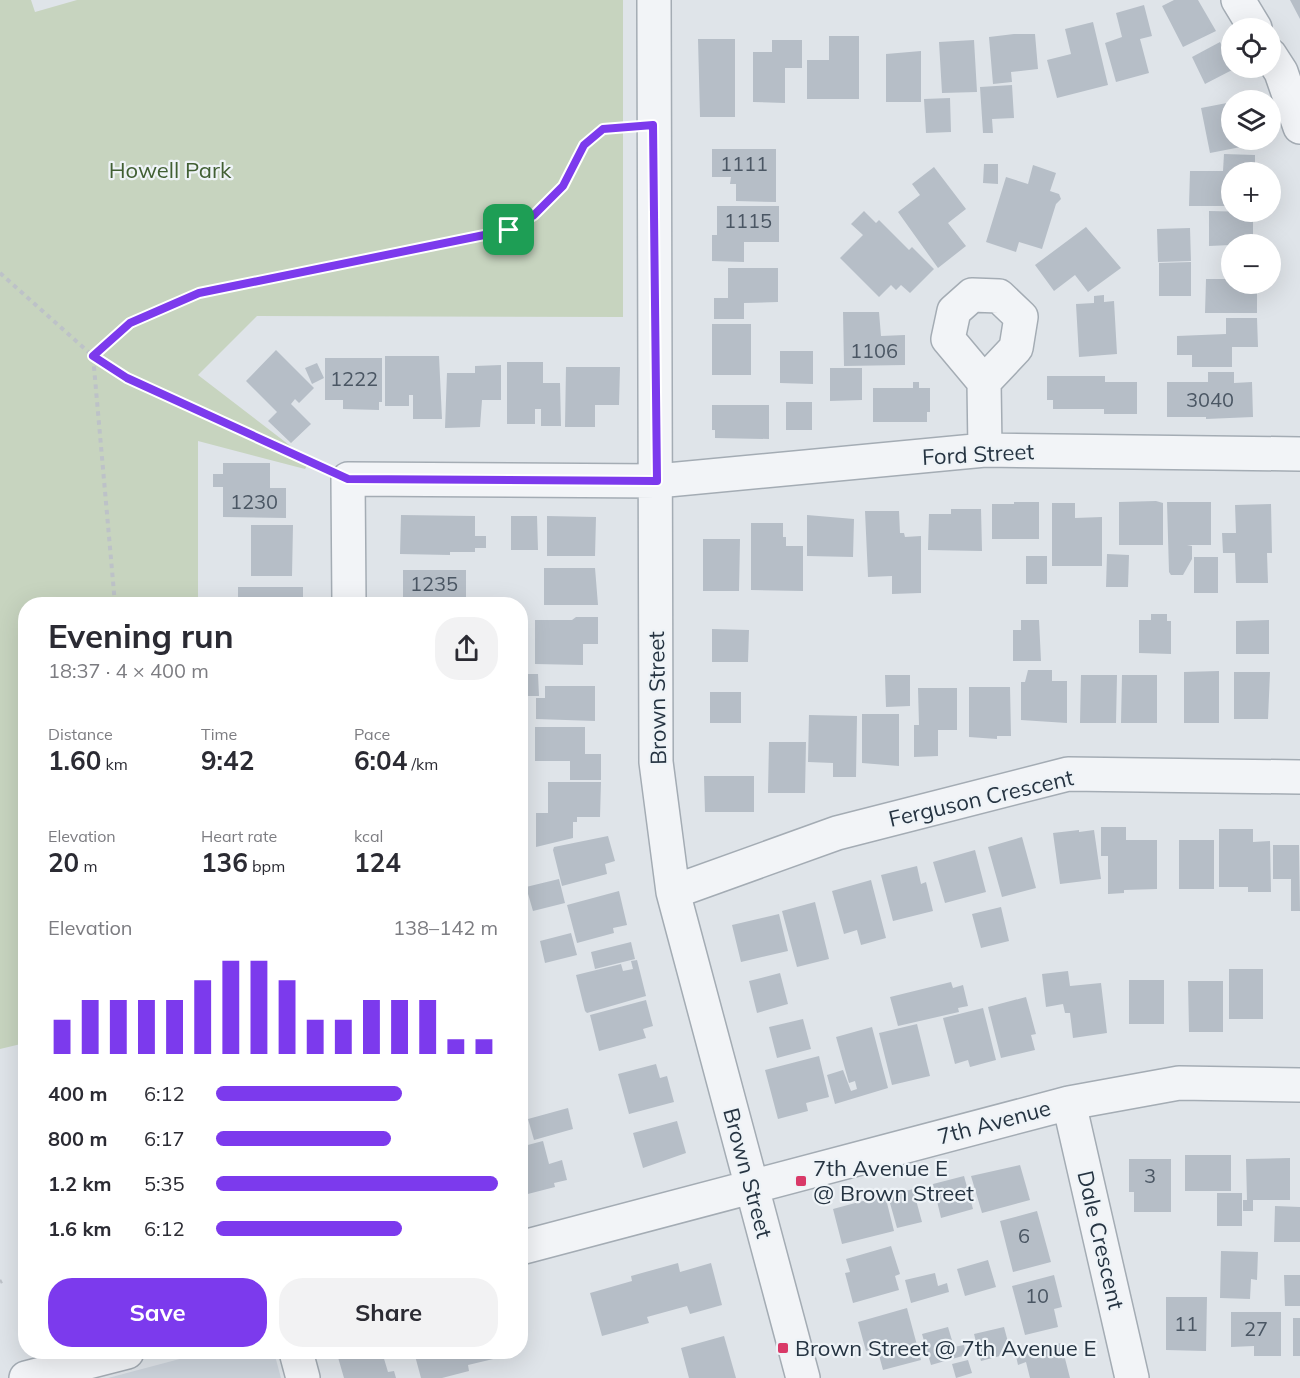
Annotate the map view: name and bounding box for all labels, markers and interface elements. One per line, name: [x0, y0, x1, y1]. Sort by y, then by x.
map controls: [1221, 18, 1281, 294]
button: locate: [1221, 18, 1281, 78]
button: layers: [1221, 90, 1281, 150]
house number: 1111: [720, 151, 768, 176]
park label: Howell Park: [109, 156, 232, 184]
button: +: [1221, 162, 1281, 222]
pin: [483, 204, 534, 255]
house number: 1115: [724, 208, 772, 233]
icon: arrive: [492, 213, 525, 246]
button: −: [1221, 234, 1281, 294]
house number: 1106: [850, 338, 898, 363]
house number: 1222: [330, 366, 378, 391]
house number: 3040: [1186, 387, 1234, 412]
street label: Ford Street: [921, 437, 1035, 471]
house number: 1230: [230, 489, 278, 514]
house number: 1235: [410, 571, 458, 596]
text: Evening run: [48, 615, 234, 656]
button: share: [435, 617, 498, 680]
street label: Brown Street: [642, 631, 672, 765]
text: 18:37 · 4 × 400 m: [48, 658, 209, 683]
text: Distance: [48, 724, 113, 744]
text: Time: [201, 724, 237, 744]
text: Pace: [354, 724, 390, 744]
text: 1.60: [48, 744, 101, 777]
text: 9:42: [201, 744, 254, 777]
text: 6:04: [354, 744, 407, 777]
text: km: [101, 754, 128, 774]
text: /km: [407, 754, 438, 774]
street label: Ferguson Crescent: [886, 763, 1076, 833]
text: Elevation: [48, 826, 116, 846]
text: Heart rate: [201, 826, 277, 846]
text: kcal: [354, 826, 383, 846]
text: 20: [48, 846, 79, 879]
text: 136: [201, 846, 248, 879]
text: 124: [354, 846, 401, 879]
text: m: [79, 856, 97, 876]
text: bpm: [248, 856, 285, 876]
text: Elevation: [48, 915, 133, 940]
text: 138–142 m: [393, 915, 498, 940]
text: 400 m: [48, 1081, 107, 1106]
text: 6:12: [144, 1081, 185, 1106]
street label: 7th Avenue: [934, 1093, 1054, 1151]
street label: Brown Street: [717, 1105, 779, 1242]
text: 800 m: [48, 1126, 107, 1151]
text: 6:17: [144, 1126, 185, 1151]
place label: 7th Avenue E @ Brown Street: [813, 1154, 974, 1207]
house number: 3: [1144, 1163, 1156, 1188]
street label: Dale Crescent: [1071, 1168, 1131, 1312]
text: 1.2 km: [48, 1171, 111, 1196]
text: 5:35: [144, 1171, 185, 1196]
marker: 7th Avenue E @ Brown Street: [794, 1174, 808, 1188]
text: 1.6 km: [48, 1216, 111, 1241]
text: 6:12: [144, 1216, 185, 1241]
house number: 6: [1018, 1223, 1030, 1248]
button: Save: [48, 1278, 267, 1347]
button: Share: [279, 1278, 498, 1347]
house number: 10: [1025, 1283, 1049, 1308]
house number: 11: [1174, 1311, 1198, 1336]
house number: 27: [1244, 1316, 1268, 1341]
place label: Brown Street @ 7th Avenue E: [795, 1334, 1096, 1362]
marker: Brown Street @ 7th Avenue E: [776, 1341, 790, 1355]

